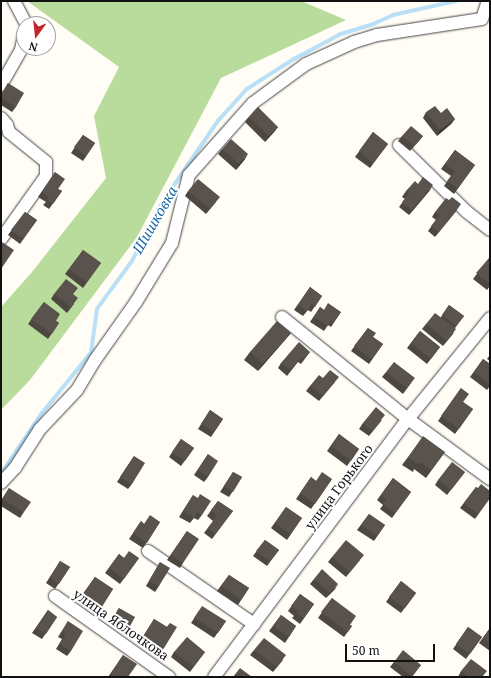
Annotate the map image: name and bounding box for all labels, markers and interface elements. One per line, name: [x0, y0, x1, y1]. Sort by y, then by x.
north arrow: [16, 16, 56, 56]
text: N: [27, 39, 39, 55]
water label: Шишковка: [129, 183, 181, 257]
street label: улица Горького: [302, 441, 376, 533]
street label: улица Яблочкова: [70, 586, 172, 664]
scale bar: [347, 636, 437, 662]
text: 50 m: [352, 642, 380, 659]

